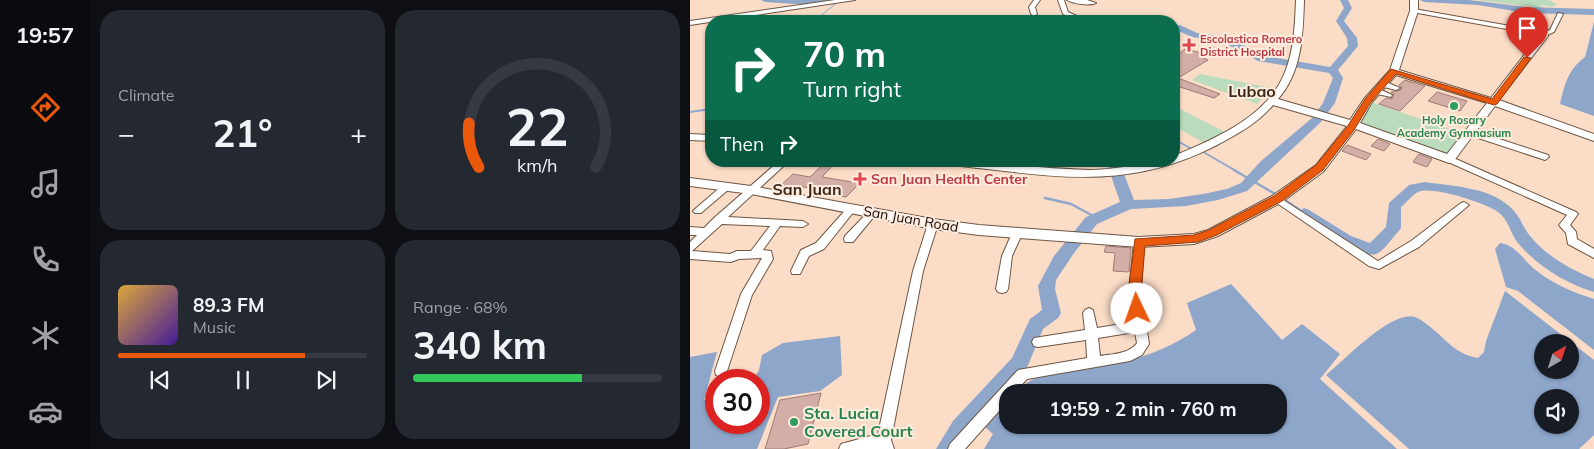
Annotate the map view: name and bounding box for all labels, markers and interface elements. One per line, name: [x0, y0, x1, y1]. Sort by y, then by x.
pin: [1506, 7, 1548, 58]
icon: arrive: [1513, 14, 1541, 42]
text: 19:57: [16, 21, 74, 49]
text: 70 m: [803, 32, 886, 76]
place label: Escolastica Romero District Hospital: [1200, 32, 1303, 59]
icon: right: [720, 35, 785, 100]
marker: Escolastica Romero District Hospital: [1182, 38, 1196, 52]
text: Turn right: [803, 75, 901, 103]
district label: Lubao: [1228, 81, 1276, 101]
text: Climate: [118, 85, 174, 105]
icon: directions: [28, 90, 63, 125]
text: 22: [506, 94, 569, 159]
marker: Holy Rosary Academy Gymnasium: [1448, 100, 1460, 112]
text: 21°: [212, 109, 273, 157]
place label: Holy Rosary Academy Gymnasium: [1397, 113, 1511, 140]
text: −: [118, 116, 135, 151]
text: +: [350, 116, 367, 151]
icon: right: [774, 130, 802, 158]
text: Then: [720, 132, 764, 156]
text: km/h: [517, 154, 558, 176]
icon: music: [28, 166, 63, 201]
place label: San Juan Health Center: [871, 170, 1028, 188]
marker: San Juan Health Center: [853, 172, 867, 186]
district label: San Juan: [772, 179, 842, 199]
street label: San Juan Road: [862, 202, 960, 236]
icon: phone: [28, 242, 63, 277]
position arrow: [1110, 282, 1162, 334]
text: 89.3 FM: [193, 293, 265, 317]
text: Range · 68%: [413, 297, 508, 317]
text: Music: [193, 317, 236, 337]
icon: climate: [28, 318, 63, 353]
text: 340 km: [413, 321, 547, 369]
north arrow: [1534, 334, 1579, 379]
map controls: [1534, 334, 1579, 434]
icon: previous: [146, 366, 174, 394]
icon: pause: [229, 366, 257, 394]
icon: next: [312, 366, 340, 394]
speed limit sign: 30: [705, 369, 770, 434]
button: sound: [1534, 389, 1579, 434]
icon: car: [28, 394, 63, 429]
text: 19:59 · 2 min · 760 m: [1049, 397, 1237, 421]
place label: Sta. Lucia Covered Court: [804, 403, 912, 441]
marker: Sta. Lucia Covered Court: [788, 416, 800, 428]

